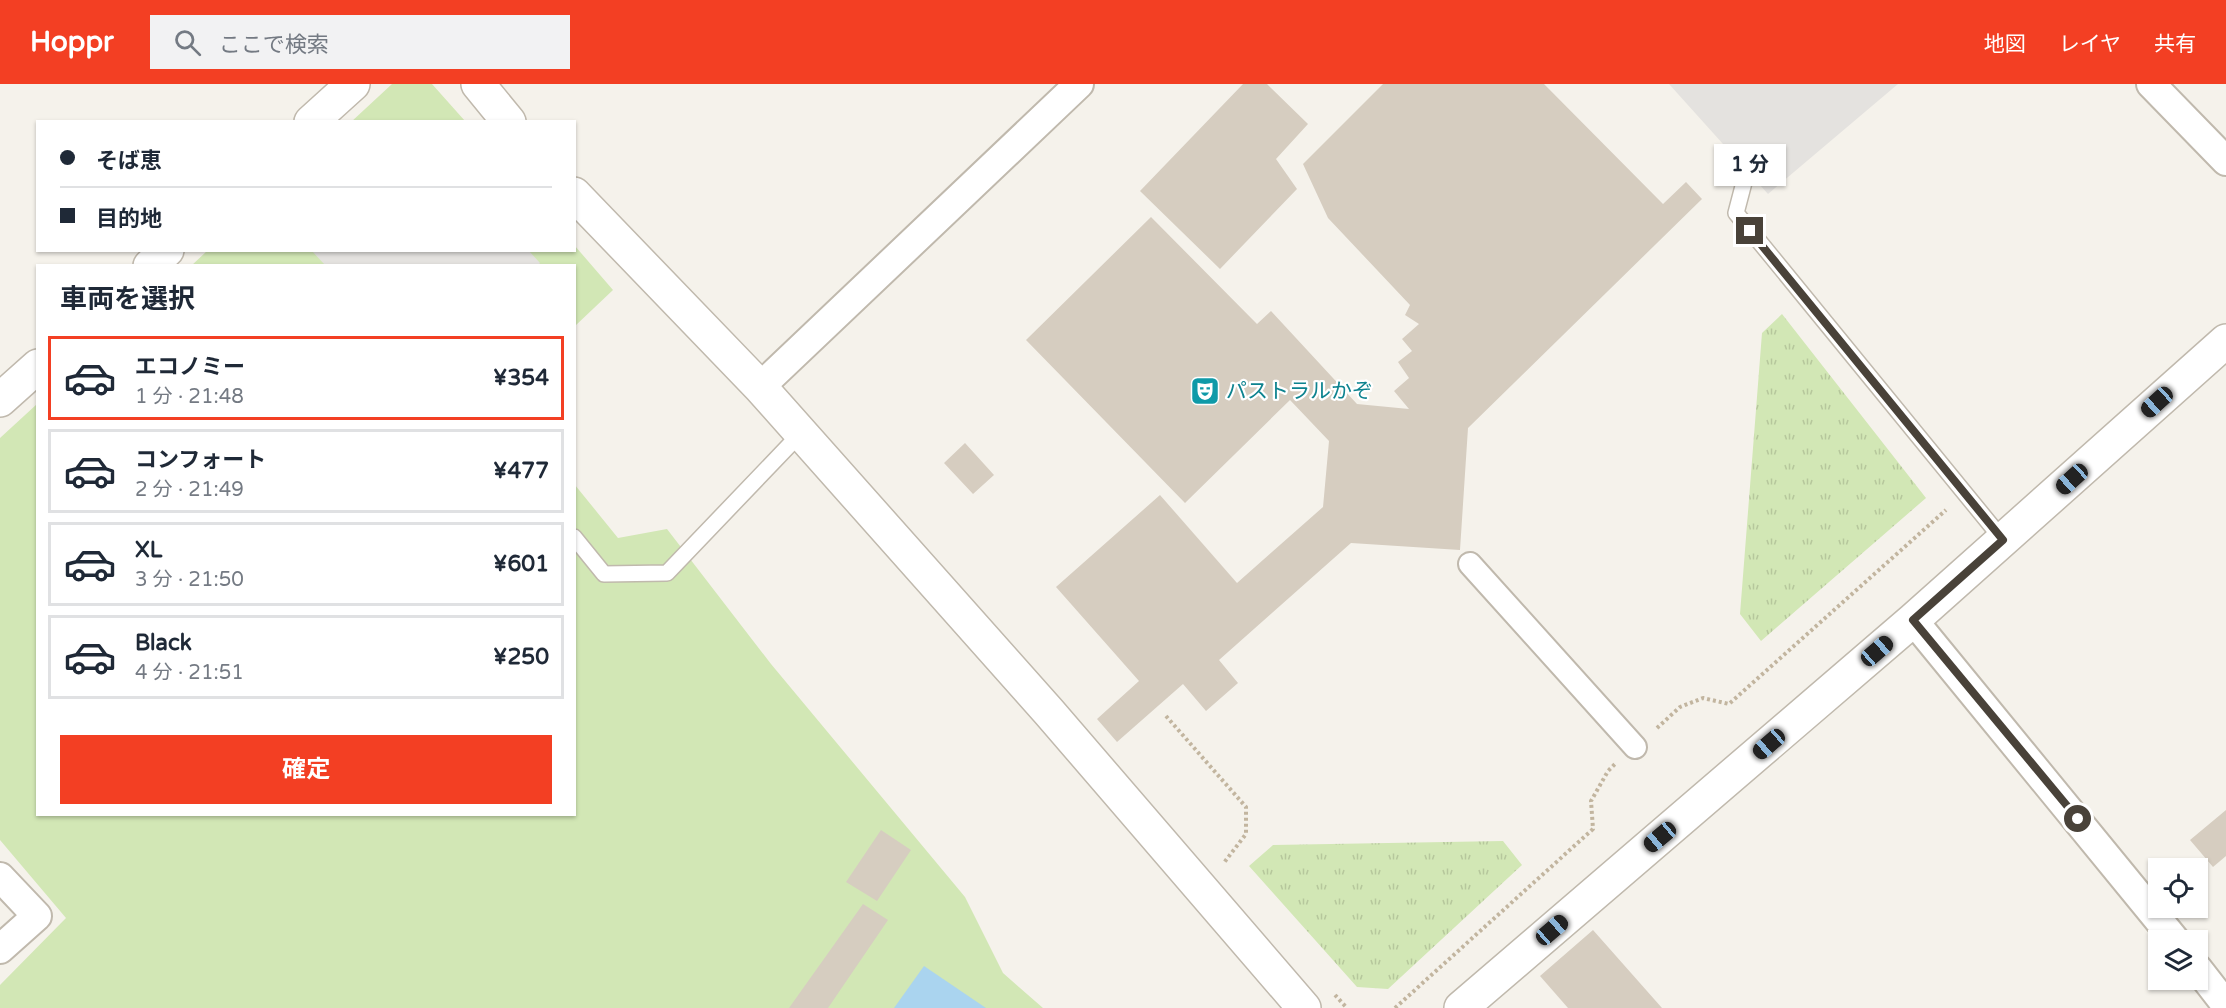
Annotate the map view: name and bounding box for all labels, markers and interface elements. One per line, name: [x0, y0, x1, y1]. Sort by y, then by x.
search box: [150, 15, 570, 69]
text: Hoppr: [30, 25, 114, 59]
icon: search: [171, 26, 204, 59]
text: ここで検索: [219, 32, 329, 58]
text: 地図: [1984, 32, 2026, 57]
text: レイヤ: [2059, 32, 2121, 57]
text: 共有: [2154, 32, 2196, 57]
callout: 1 分: [1714, 144, 1786, 186]
text: そば恵: [96, 148, 162, 174]
text: 1 分: [1731, 153, 1769, 177]
text: 目的地: [96, 206, 162, 232]
route end: [1736, 217, 1763, 244]
text: 車両を選択: [60, 283, 195, 316]
icon: car: [63, 351, 117, 405]
text: エコノミー: [135, 354, 245, 380]
text: ¥354: [493, 365, 549, 391]
theatre icon: パストラルかぞ: [1189, 375, 1221, 407]
place label: パストラルかぞ: [1226, 379, 1373, 404]
car: [2138, 383, 2176, 421]
text: 1 分 · 21:48: [135, 385, 244, 409]
icon: car: [63, 444, 117, 498]
text: コンフォート: [135, 447, 266, 473]
text: ¥477: [493, 458, 549, 484]
car: [2053, 460, 2091, 498]
text: 2 分 · 21:49: [135, 478, 244, 502]
icon: car: [63, 537, 117, 591]
text: XL: [135, 537, 162, 563]
text: ¥601: [493, 551, 549, 577]
text: 3 分 · 21:50: [135, 568, 244, 592]
icon: car: [63, 630, 117, 684]
text: Black: [135, 630, 192, 656]
car: [1858, 632, 1896, 670]
text: ¥250: [493, 644, 549, 670]
text: 4 分 · 21:51: [135, 661, 244, 685]
car: [1750, 725, 1788, 763]
button: 確定: [60, 735, 552, 804]
route start: [2064, 805, 2091, 832]
car: [1640, 819, 1680, 855]
map controls: [2148, 858, 2208, 990]
button: locate: [2148, 858, 2208, 918]
car: [1533, 911, 1571, 949]
button: layers: [2148, 930, 2208, 990]

